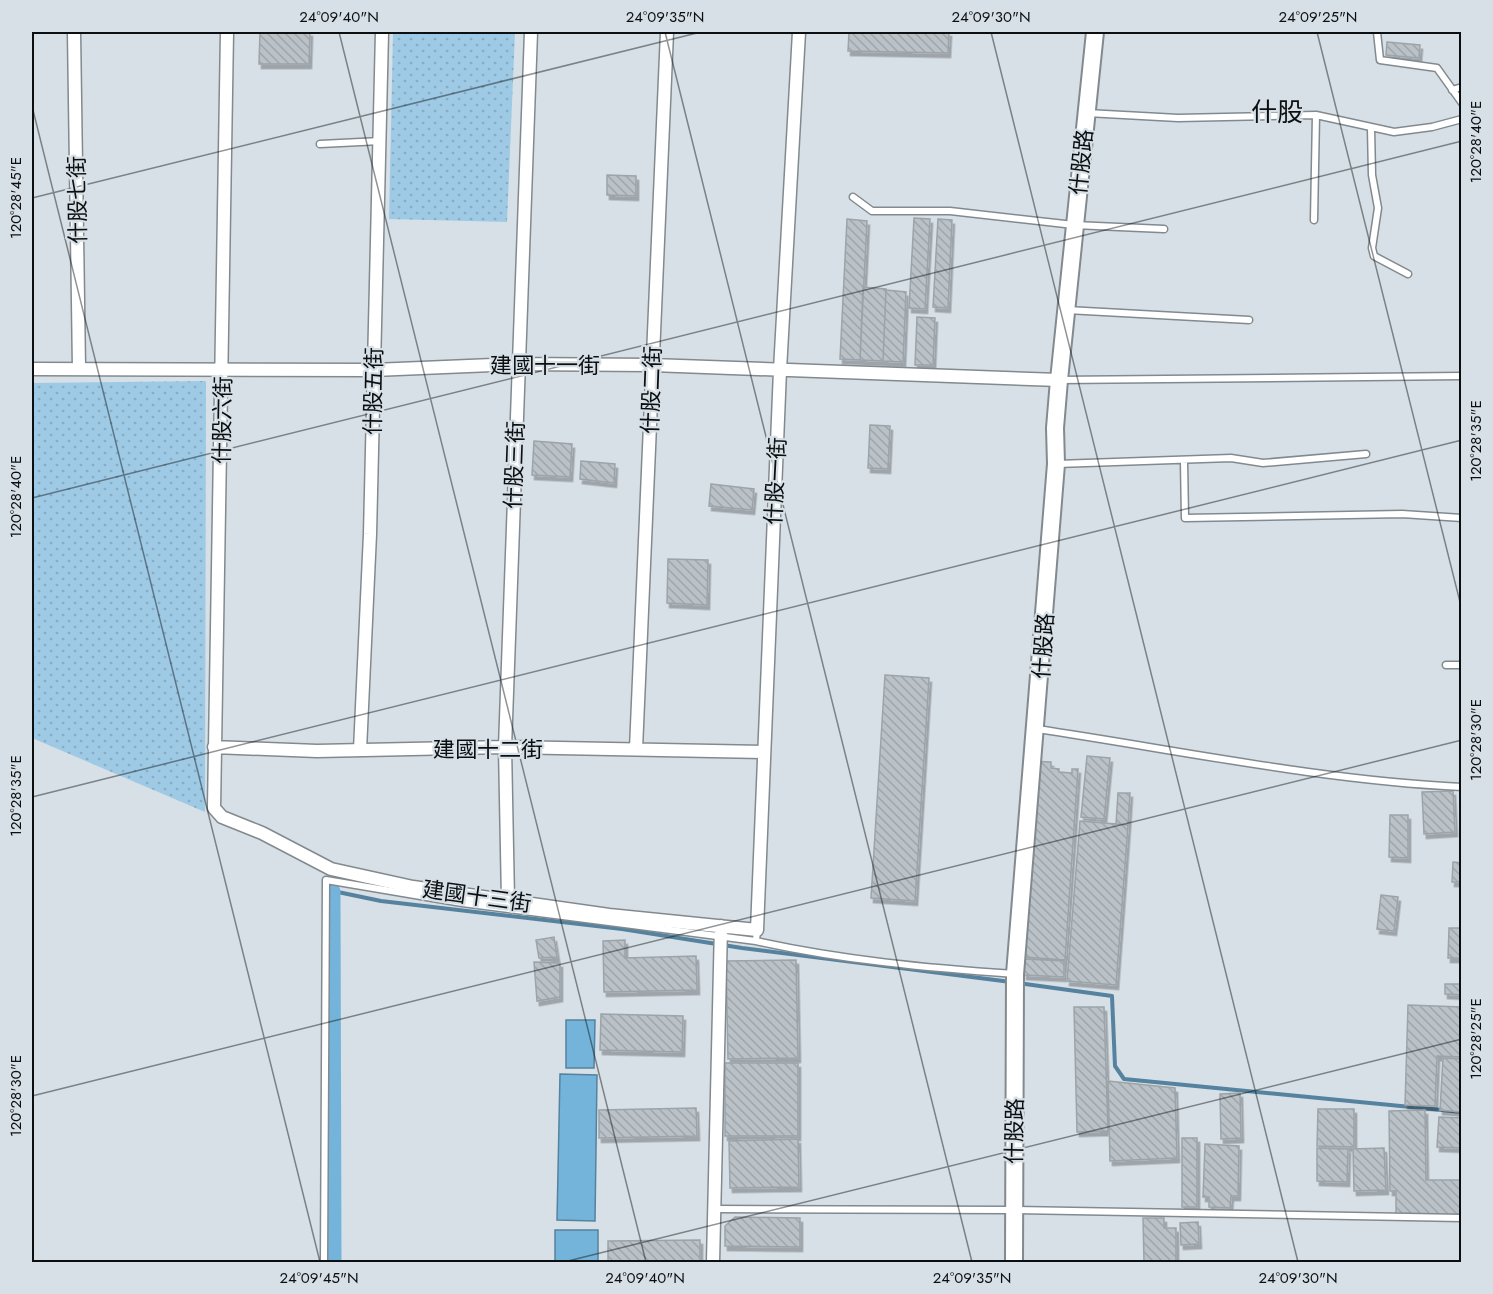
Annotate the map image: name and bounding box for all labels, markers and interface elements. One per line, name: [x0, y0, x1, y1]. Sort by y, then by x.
text: 24°09'40"N: [299, 6, 379, 28]
text: 24°09'35"N: [626, 6, 704, 28]
text: 24°09'30"N: [951, 6, 1031, 28]
text: 24°09'25"N: [1279, 6, 1357, 28]
district label: 什股: [1251, 93, 1303, 131]
text: 120°28'40"E: [1465, 101, 1487, 183]
street label: 什股路: [1062, 128, 1100, 196]
street label: 什股七街: [60, 156, 94, 244]
text: 120°28'45"E: [5, 157, 27, 239]
street label: 什股二街: [633, 345, 669, 435]
street label: 什股五街: [356, 347, 390, 435]
street label: 建國十一街: [490, 349, 600, 381]
street label: 什股六街: [205, 376, 239, 464]
text: 120°28'35"E: [1465, 400, 1487, 482]
street label: 什股三街: [496, 420, 532, 510]
street label: 什股一街: [757, 436, 793, 526]
text: 120°28'40"E: [5, 456, 27, 538]
street label: 什股路: [1025, 612, 1061, 680]
text: 120°28'30"E: [1465, 699, 1487, 781]
street label: 建國十二街: [433, 733, 543, 765]
text: 120°28'35"E: [5, 755, 27, 837]
street label: 建國十三街: [420, 873, 534, 919]
text: 120°28'25"E: [1465, 998, 1487, 1080]
text: 120°28'30"E: [5, 1055, 27, 1137]
street label: 什股路: [997, 1098, 1031, 1164]
text: 24°09'45"N: [279, 1267, 359, 1289]
text: 24°09'40"N: [605, 1267, 685, 1289]
text: 24°09'35"N: [933, 1267, 1011, 1289]
text: 24°09'30"N: [1258, 1267, 1338, 1289]

